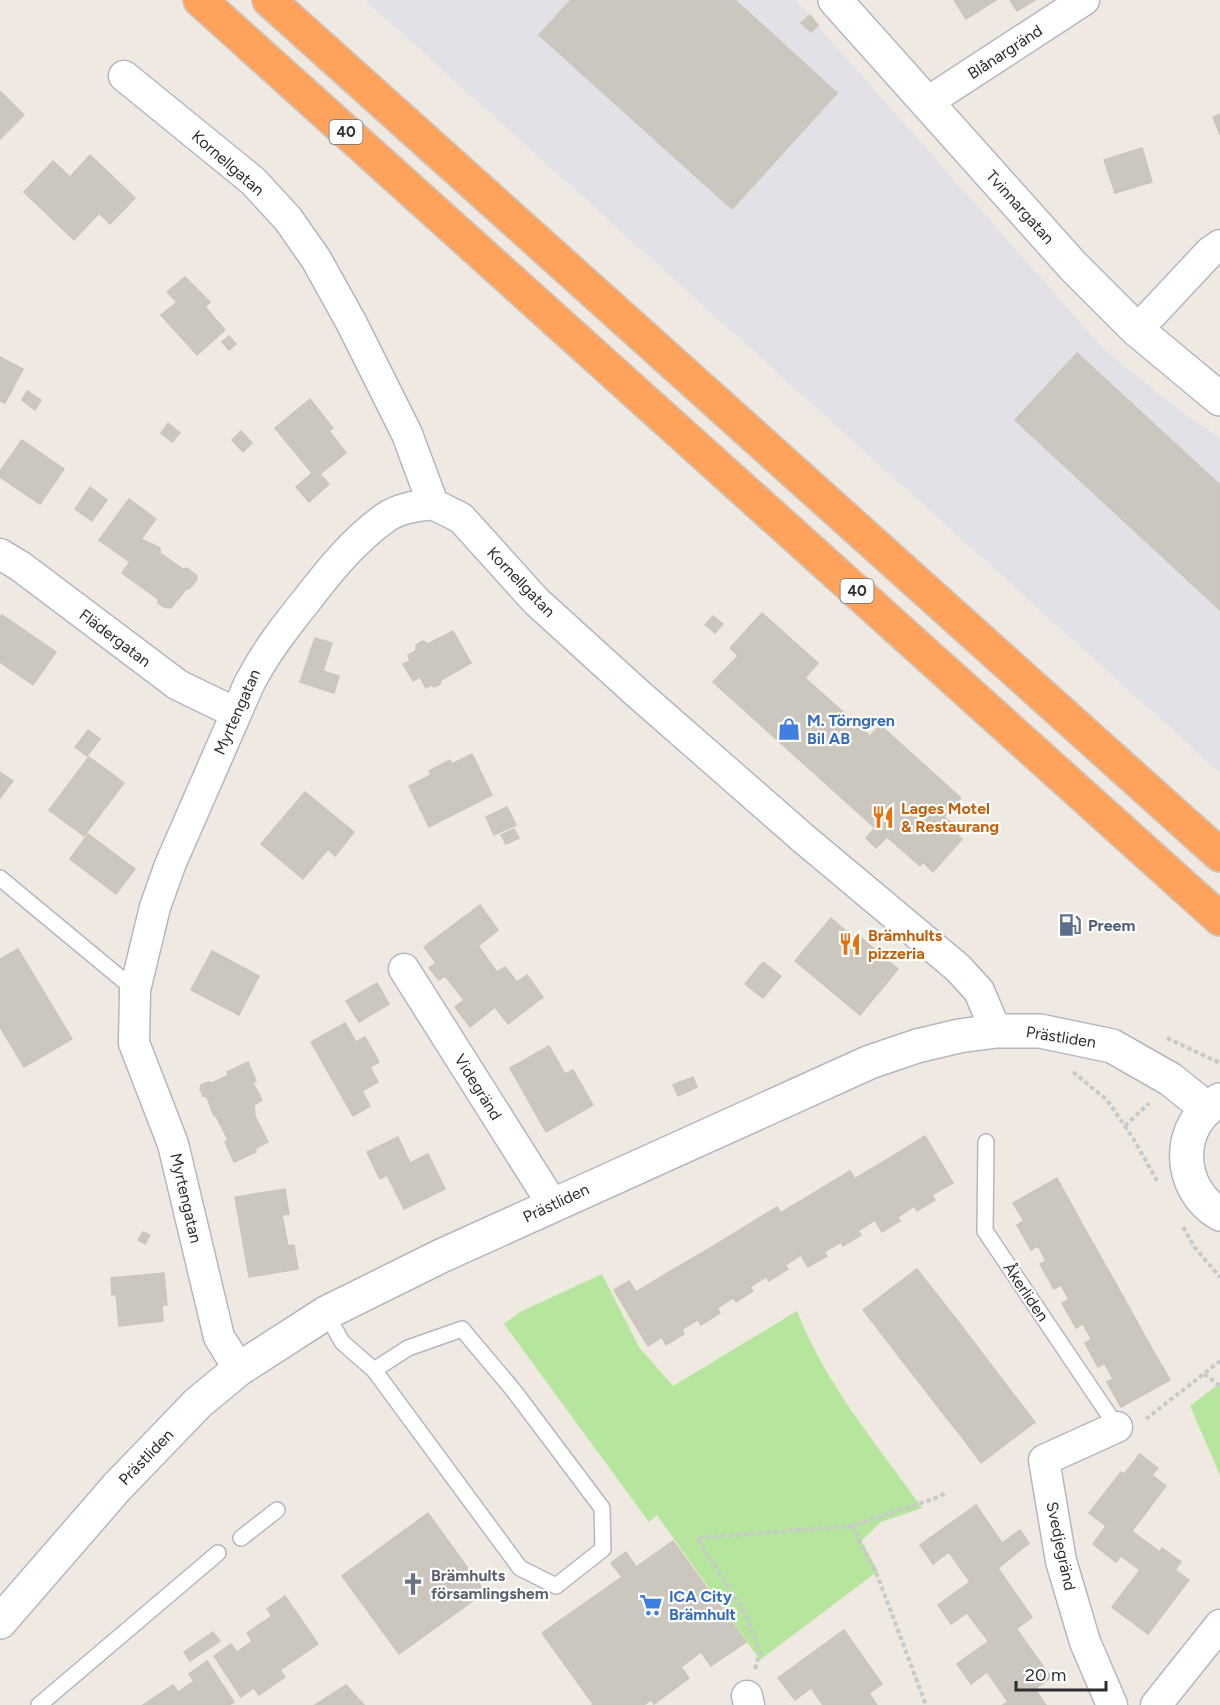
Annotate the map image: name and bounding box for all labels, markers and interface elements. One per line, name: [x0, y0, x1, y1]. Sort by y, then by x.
street label: Blånargränd: [964, 21, 1046, 83]
road number: 40: [330, 120, 362, 144]
street label: Kornellgatan: [188, 126, 268, 200]
street label: Tvinnargatan: [982, 166, 1058, 248]
street label: Kornellgatan: [483, 543, 559, 621]
road number: 40: [840, 579, 874, 603]
street label: Flädergatan: [76, 605, 155, 671]
street label: Myrtengatan: [210, 666, 264, 758]
place label: M. Törngren Bil AB: [807, 711, 895, 748]
shop icon: M. Törngren Bil AB: [776, 716, 802, 742]
place label: Lages Motel & Restaurang: [901, 799, 999, 836]
restaurant icon: Lages Motel & Restaurang: [870, 804, 896, 830]
fuel station icon: Preem: [1057, 912, 1083, 938]
place label: Preem: [1088, 916, 1135, 935]
place label: Brämhults pizzeria: [868, 926, 943, 963]
restaurant icon: Brämhults pizzeria: [837, 931, 863, 957]
street label: Prästliden: [1025, 1022, 1097, 1052]
street label: Videgränd: [450, 1051, 506, 1123]
street label: Myrtengatan: [166, 1151, 206, 1245]
street label: Prästliden: [520, 1179, 592, 1227]
street label: Åkerliden: [999, 1259, 1053, 1325]
street label: Prästliden: [115, 1425, 177, 1489]
street label: Svedjegränd: [1042, 1500, 1080, 1592]
place label: Brämhults församlingshem: [431, 1566, 549, 1603]
church icon: Brämhults församlingshem: [400, 1571, 426, 1597]
place label: ICA City Brämhult: [669, 1587, 736, 1624]
supermarket icon: ICA City Brämhult: [638, 1592, 664, 1618]
scale bar: [1016, 1654, 1106, 1692]
text: 20 m: [1025, 1664, 1066, 1686]

